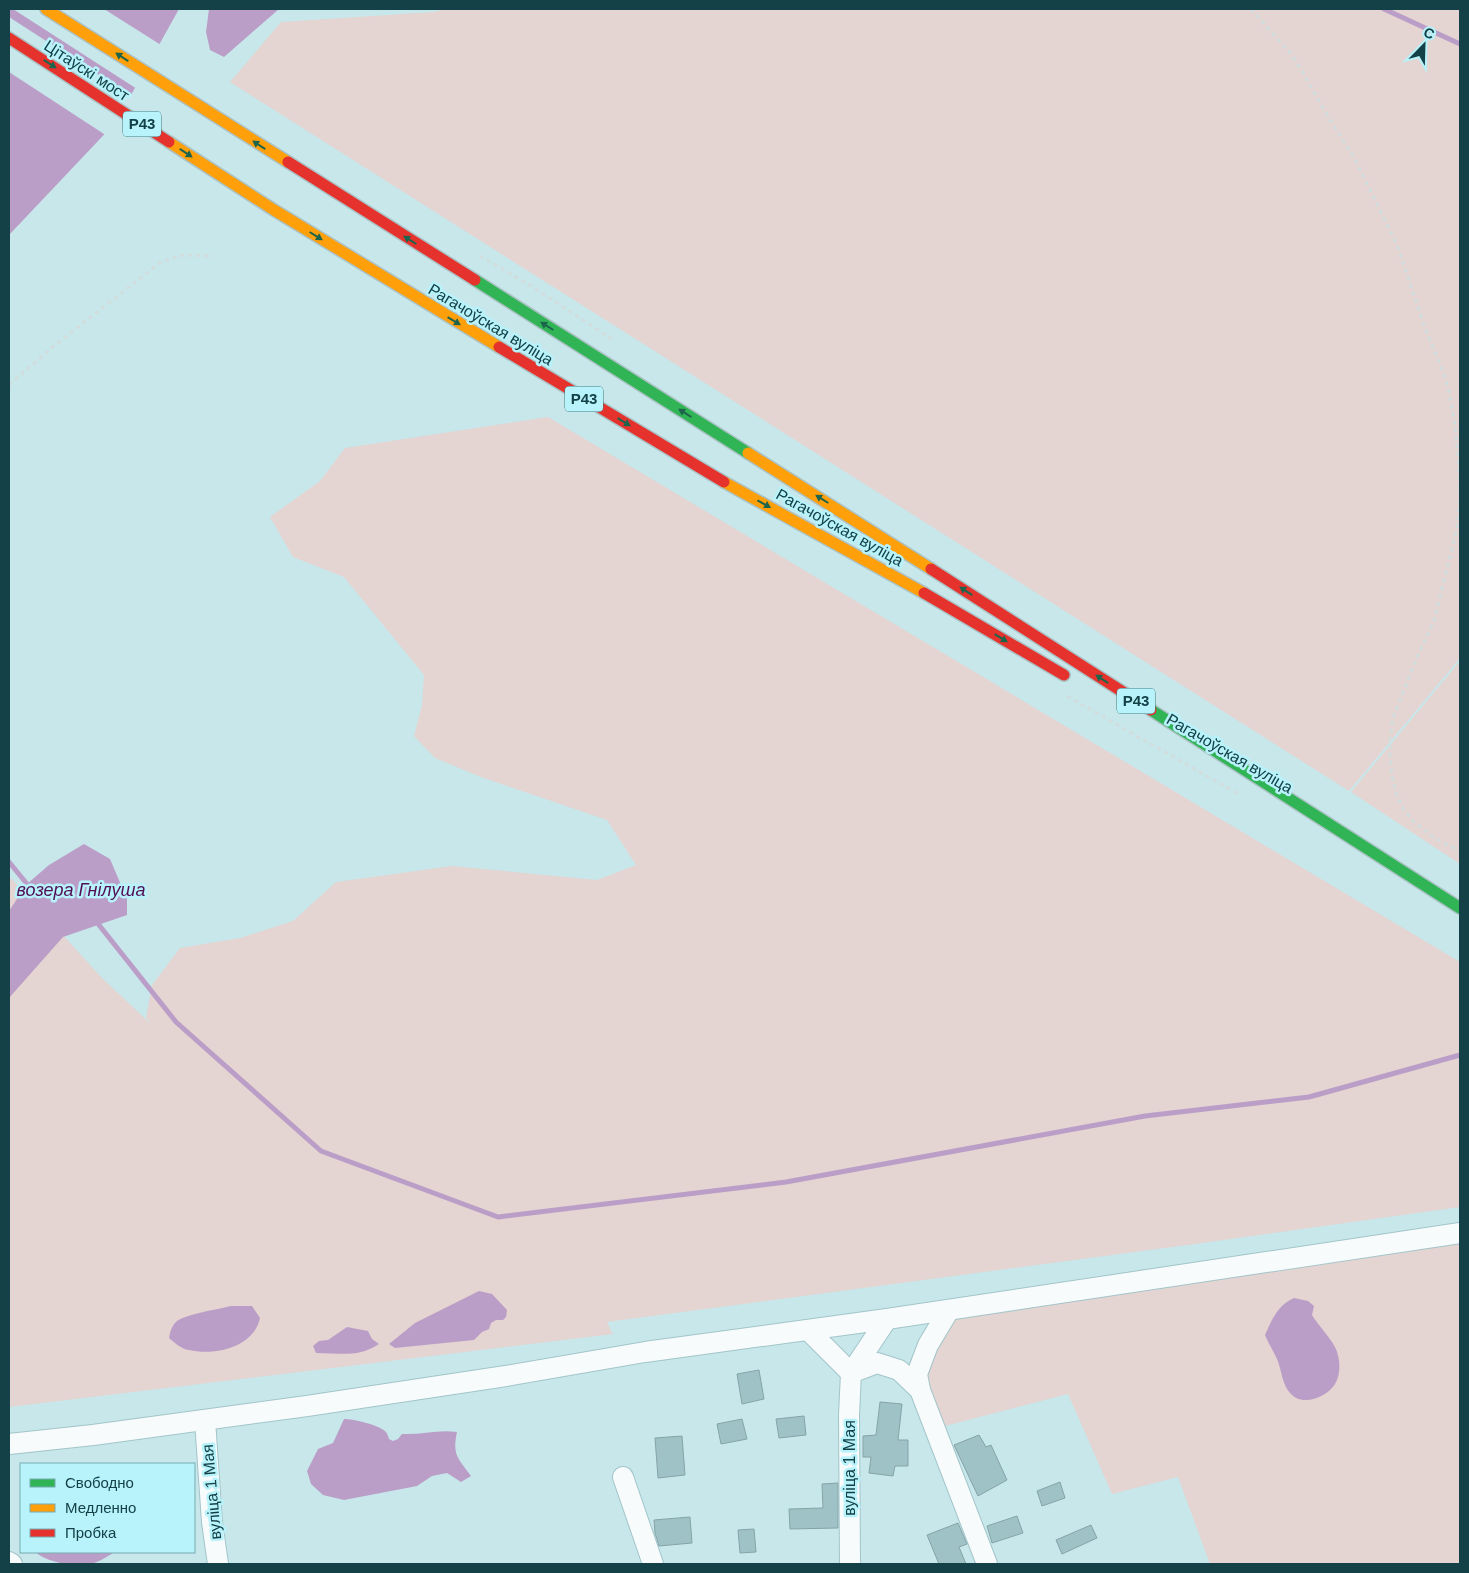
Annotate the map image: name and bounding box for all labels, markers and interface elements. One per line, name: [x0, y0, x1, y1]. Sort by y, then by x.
north arrow: [1399, 20, 1449, 70]
text: С: [1421, 24, 1437, 42]
street label: Цітаўскі мост: [41, 37, 133, 105]
one-way arrow: [115, 53, 128, 62]
one-way arrow: [43, 60, 56, 69]
road number: Р43: [123, 112, 161, 136]
one-way arrow: [252, 140, 266, 149]
one-way arrow: [179, 148, 193, 158]
one-way arrow: [309, 231, 322, 241]
one-way arrow: [403, 235, 416, 244]
street label: Рагачоўская вуліца: [425, 280, 556, 368]
one-way arrow: [448, 316, 461, 325]
one-way arrow: [540, 322, 554, 331]
road number: Р43: [565, 386, 603, 412]
one-way arrow: [678, 408, 691, 417]
one-way arrow: [617, 418, 630, 427]
street label: Рагачоўская вуліца: [773, 485, 906, 569]
one-way arrow: [816, 495, 829, 504]
one-way arrow: [758, 499, 771, 508]
one-way arrow: [959, 586, 973, 596]
one-way arrow: [993, 634, 1008, 642]
one-way arrow: [1096, 674, 1109, 684]
road number: Р43: [1117, 688, 1155, 714]
street label: Рагачоўская вуліца: [1164, 710, 1296, 796]
water label: возера Гнілуша: [17, 880, 145, 900]
street label: вуліца 1 Мая: [841, 1420, 858, 1516]
street label: вуліца 1 Мая: [199, 1444, 224, 1540]
legend: [20, 1463, 195, 1553]
text: Свободно: [65, 1474, 134, 1491]
text: Медленно: [65, 1499, 136, 1516]
text: Пробка: [65, 1524, 117, 1541]

